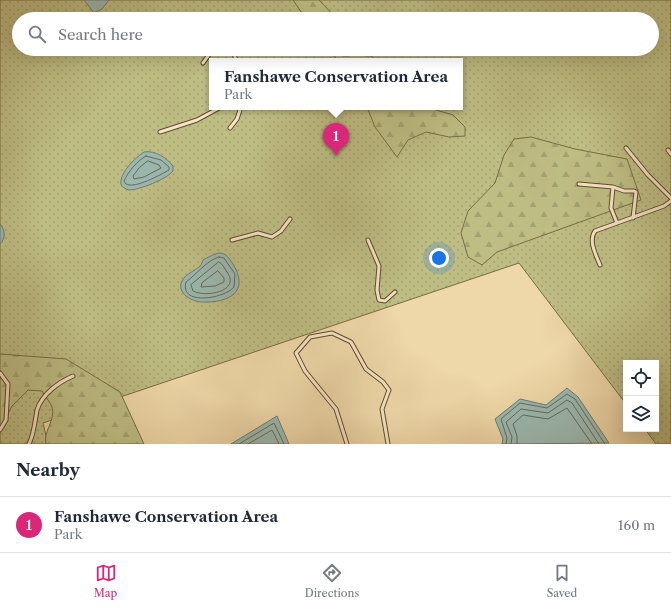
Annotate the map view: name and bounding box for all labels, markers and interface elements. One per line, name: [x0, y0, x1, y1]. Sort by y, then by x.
search box: [12, 12, 659, 56]
icon: search: [26, 23, 48, 45]
text: Search here: [58, 25, 143, 44]
popup: [209, 58, 463, 110]
text: Fanshawe Conservation Area: [224, 67, 448, 86]
text: Park: [224, 86, 252, 102]
pin: 1: [323, 123, 349, 156]
your location: [429, 248, 449, 268]
map controls: [623, 360, 659, 432]
button: locate: [623, 360, 659, 396]
button: layers: [623, 396, 659, 432]
text: Nearby: [16, 460, 80, 480]
text: Fanshawe Conservation Area: [54, 507, 278, 526]
text: 1: [26, 517, 32, 533]
text: 160 m: [618, 517, 655, 533]
text: Park: [54, 526, 82, 542]
tab: Map: [94, 562, 117, 600]
tab: Directions: [305, 562, 359, 600]
tab: Saved: [547, 562, 577, 600]

